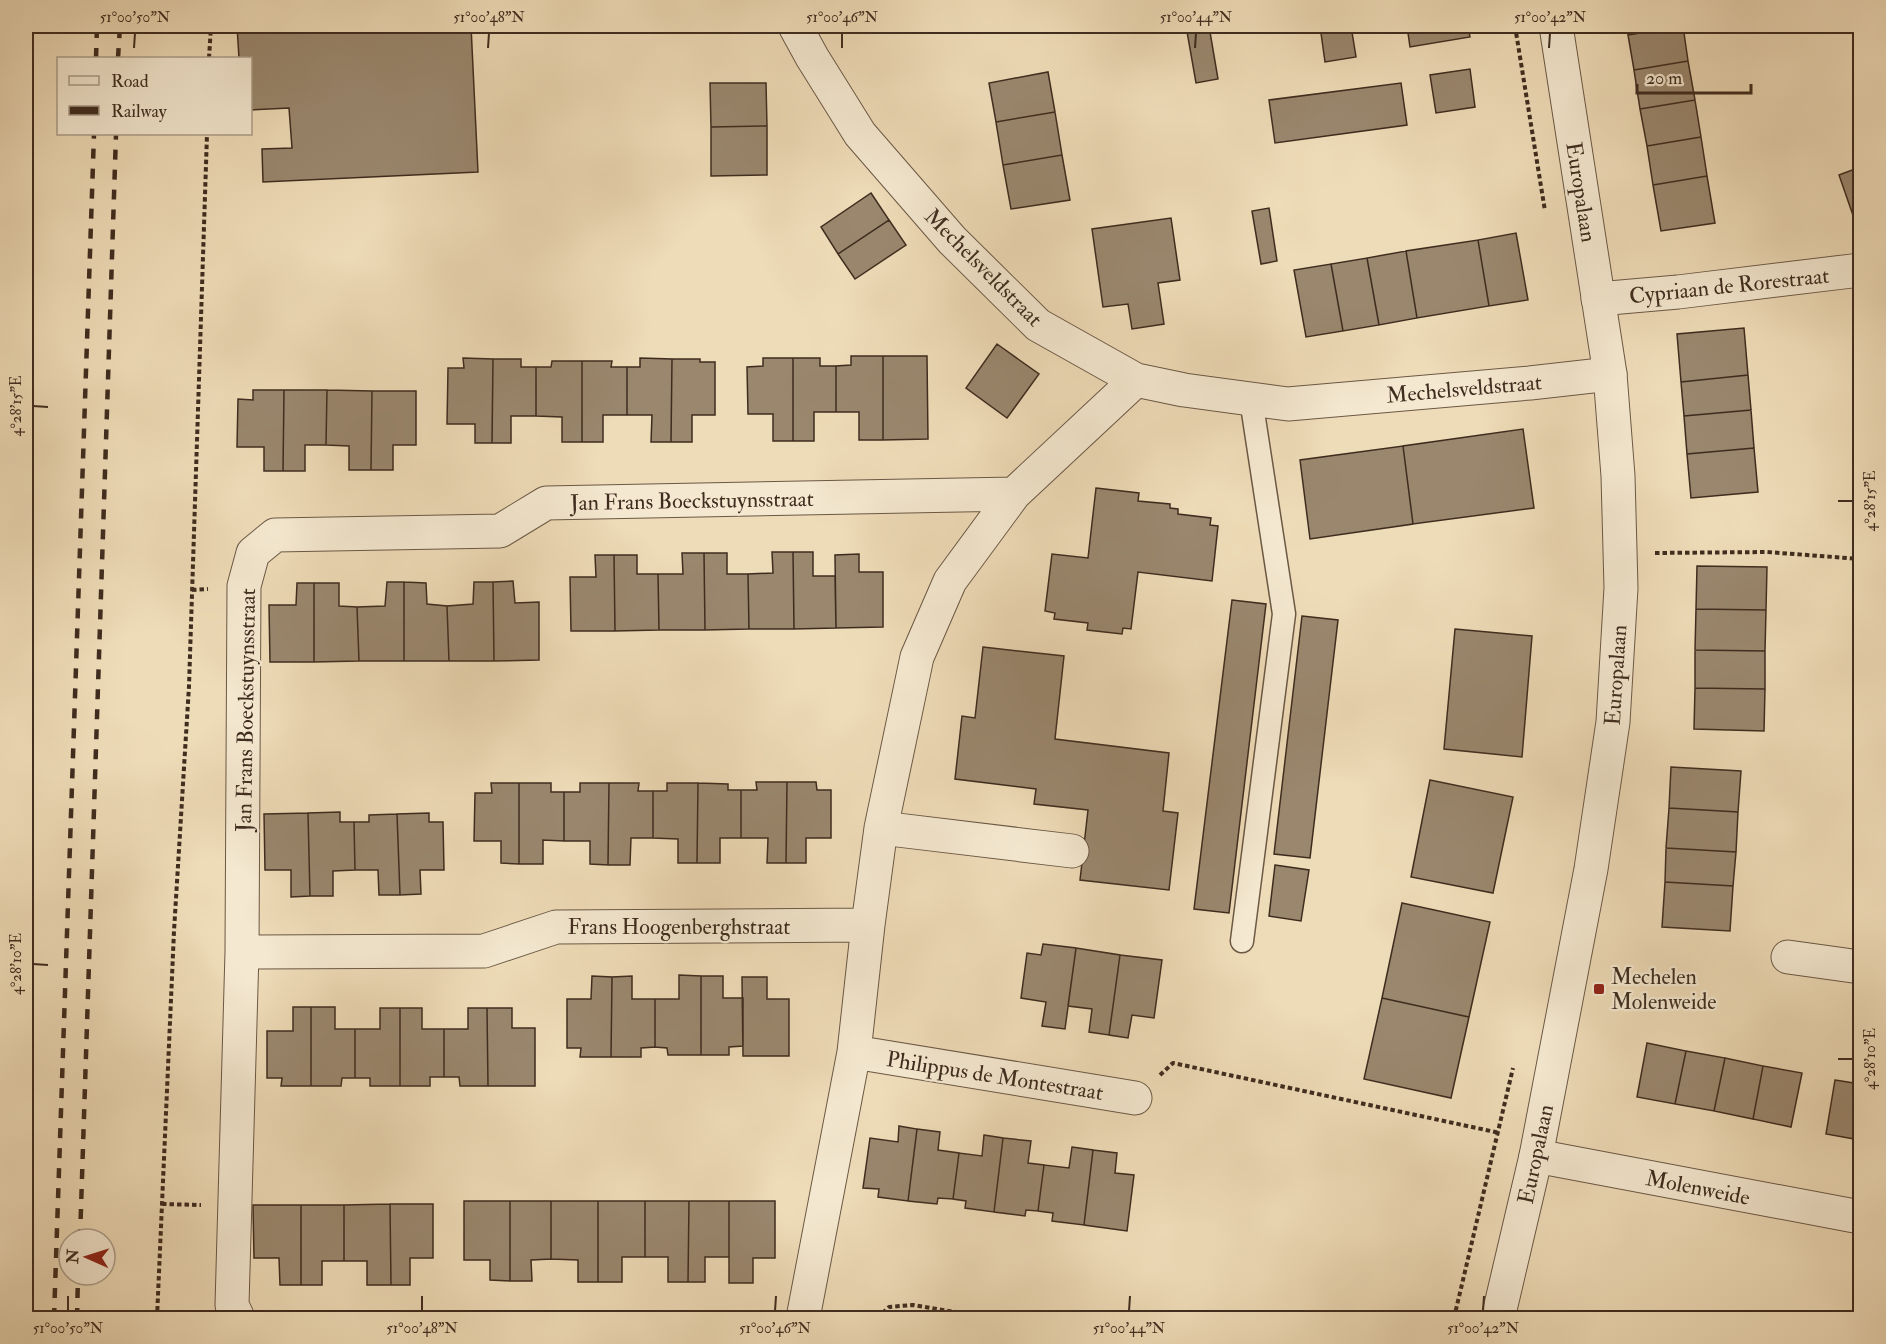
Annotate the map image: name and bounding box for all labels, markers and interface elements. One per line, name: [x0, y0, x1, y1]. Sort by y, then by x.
text: 51°00'50"N: [100, 8, 171, 27]
text: 51°00'48"N: [453, 8, 525, 27]
text: 51°00'46"N: [806, 8, 879, 27]
text: 51°00'44"N: [1160, 8, 1233, 27]
text: 51°00'42"N: [1514, 8, 1587, 27]
legend: [57, 57, 252, 135]
scale bar: [1637, 57, 1751, 95]
text: 20 m: [1646, 67, 1682, 90]
text: Road: [111, 70, 149, 93]
text: Railway: [111, 100, 168, 123]
street label: Europalaan: [1558, 140, 1603, 244]
street label: Mechelsveldstraat: [918, 203, 1048, 333]
street label: Cypriaan de Rorestraat: [1628, 262, 1831, 311]
street label: Mechelsveldstraat: [1385, 368, 1543, 410]
text: 4°28'15"E: [7, 375, 26, 437]
text: 4°28'15"E: [1861, 470, 1880, 532]
street label: Jan Frans Boeckstuynsstraat: [569, 485, 814, 517]
street label: Jan Frans Boeckstuynsstraat: [230, 588, 262, 833]
street label: Europalaan: [1599, 624, 1634, 727]
street label: Frans Hoogenberghstraat: [568, 913, 790, 941]
text: 4°28'10"E: [7, 933, 26, 995]
place label: Mechelen Molenweide: [1611, 963, 1717, 1016]
marker: Mechelen Molenweide: [1592, 982, 1606, 996]
text: 4°28'10"E: [1861, 1028, 1880, 1090]
street label: Philippus de Montestraat: [884, 1045, 1105, 1108]
street label: Europalaan: [1512, 1102, 1561, 1207]
street label: Molenweide: [1643, 1164, 1752, 1212]
north arrow: [57, 1227, 117, 1287]
text: N: [63, 1248, 83, 1265]
text: 51°00'50"N: [33, 1319, 104, 1338]
text: 51°00'48"N: [386, 1319, 458, 1338]
text: 51°00'46"N: [739, 1319, 812, 1338]
text: 51°00'44"N: [1093, 1319, 1166, 1338]
text: 51°00'42"N: [1447, 1319, 1520, 1338]

